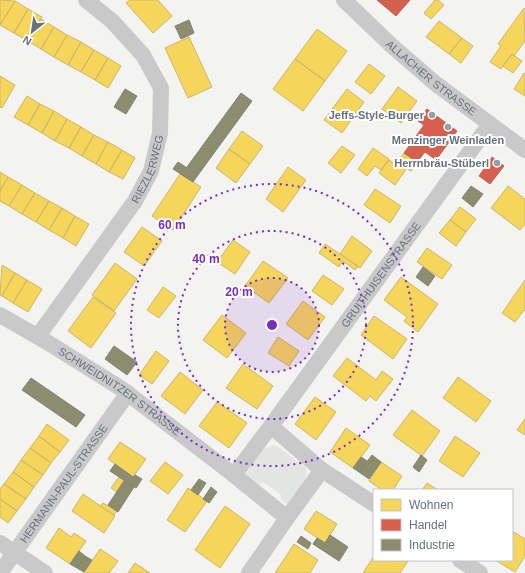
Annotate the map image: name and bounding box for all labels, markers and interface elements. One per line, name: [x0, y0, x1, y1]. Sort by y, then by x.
north arrow: [12, 12, 52, 52]
text: N: [21, 33, 33, 48]
street label: ALLACHER STRASSE: [384, 38, 479, 118]
place label: Jeffs-Style-Burger: [329, 109, 425, 121]
marker: Jeffs-Style-Burger: [427, 110, 437, 120]
marker: Menzinger Weinladen: [443, 122, 453, 132]
street label: RIEZLERWEG: [129, 134, 165, 205]
place label: Menzinger Weinladen: [392, 134, 504, 146]
place label: Herrnbräu-Stüberl: [394, 157, 489, 169]
marker: Herrnbräu-Stüberl: [492, 158, 502, 168]
text: 60 m: [158, 218, 186, 232]
street label: GRUITHUISENSTRASSE: [339, 220, 423, 330]
text: 40 m: [192, 252, 220, 266]
text: 20 m: [225, 285, 253, 299]
centre of rings: [265, 318, 279, 332]
street label: SCHWEIDNITZER STRASSE: [56, 345, 183, 438]
street label: HERMANN-PAUL-STRASSE: [18, 422, 110, 545]
legend: [373, 489, 513, 561]
text: Wohnen: [409, 498, 453, 512]
text: Handel: [409, 518, 447, 532]
text: Industrie: [409, 538, 455, 552]

